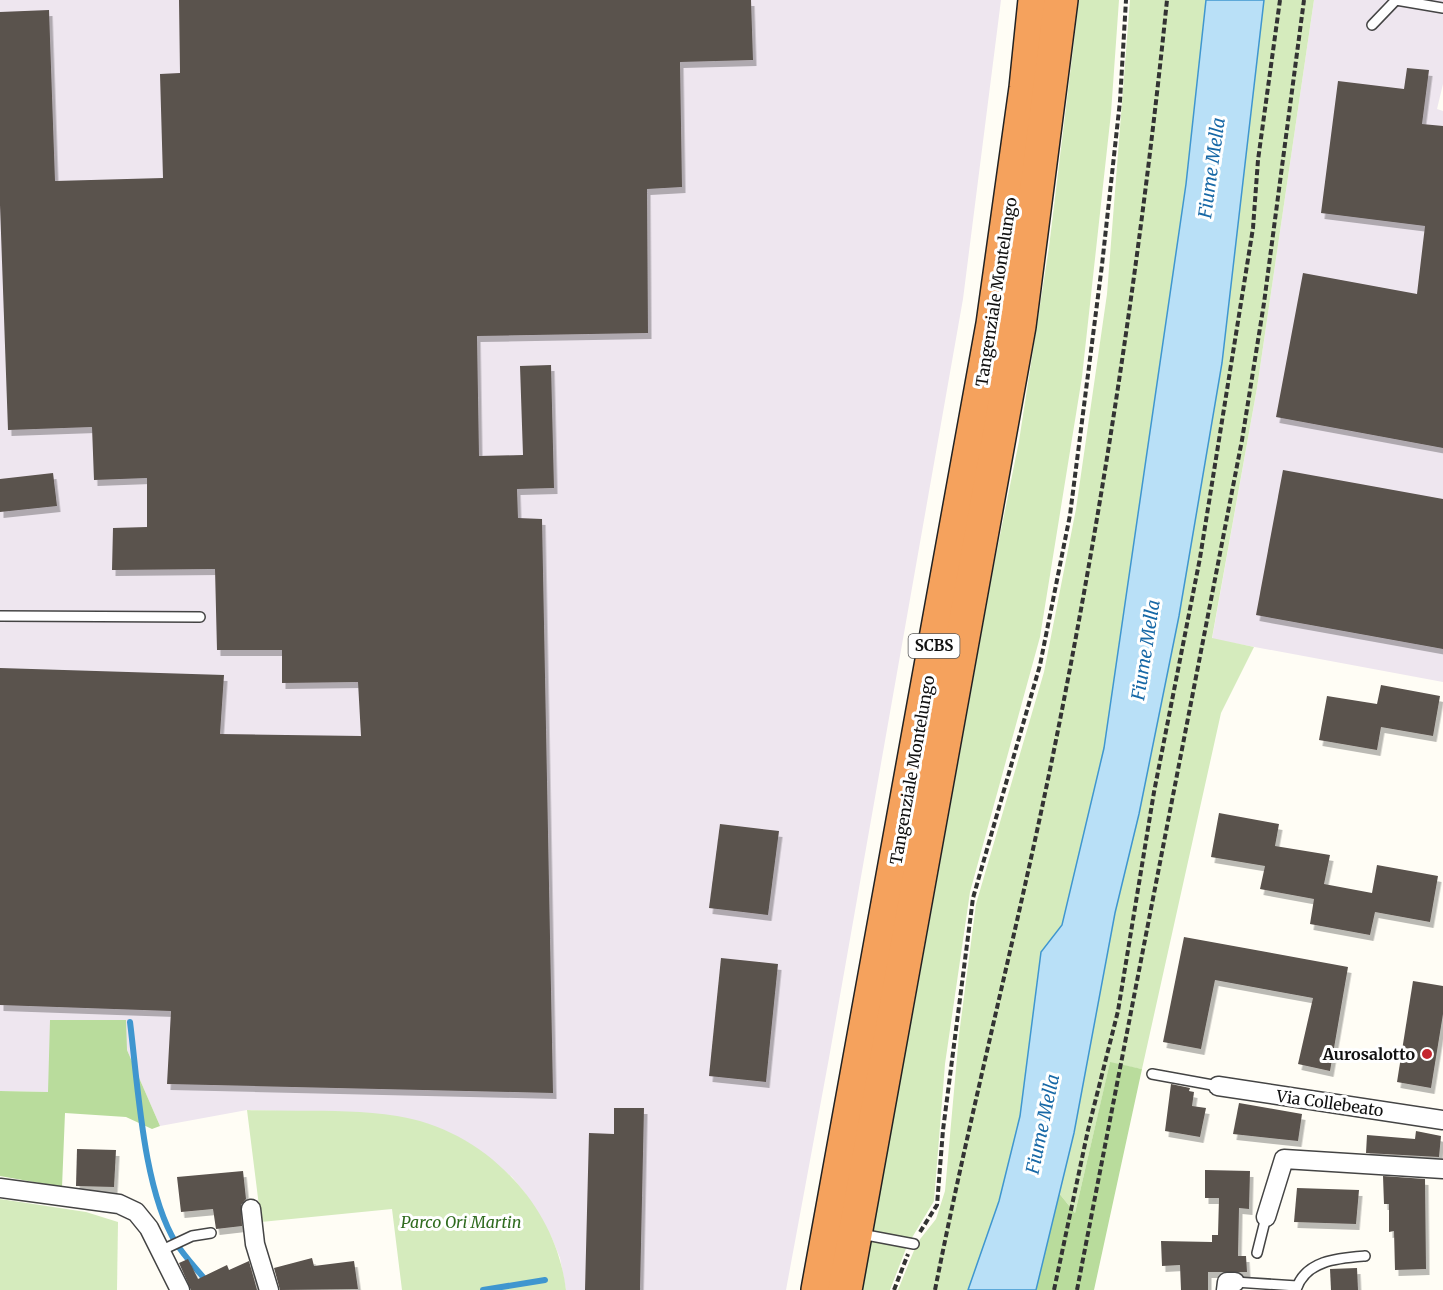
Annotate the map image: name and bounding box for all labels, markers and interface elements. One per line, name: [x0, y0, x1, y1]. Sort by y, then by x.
water label: Fiume Mella: [1193, 116, 1230, 221]
street label: Tangenziale Montelungo: [971, 196, 1021, 388]
water label: Fiume Mella: [1126, 598, 1165, 703]
road number: SCBS: [908, 634, 960, 658]
street label: Tangenziale Montelungo: [886, 674, 938, 866]
place label: Aurosalotto: [1322, 1044, 1415, 1064]
marker: Aurosalotto: [1420, 1047, 1434, 1061]
water label: Fiume Mella: [1021, 1072, 1064, 1177]
street label: Via Collebeato: [1274, 1085, 1385, 1120]
park label: Parco Ori Martin: [401, 1212, 521, 1232]

